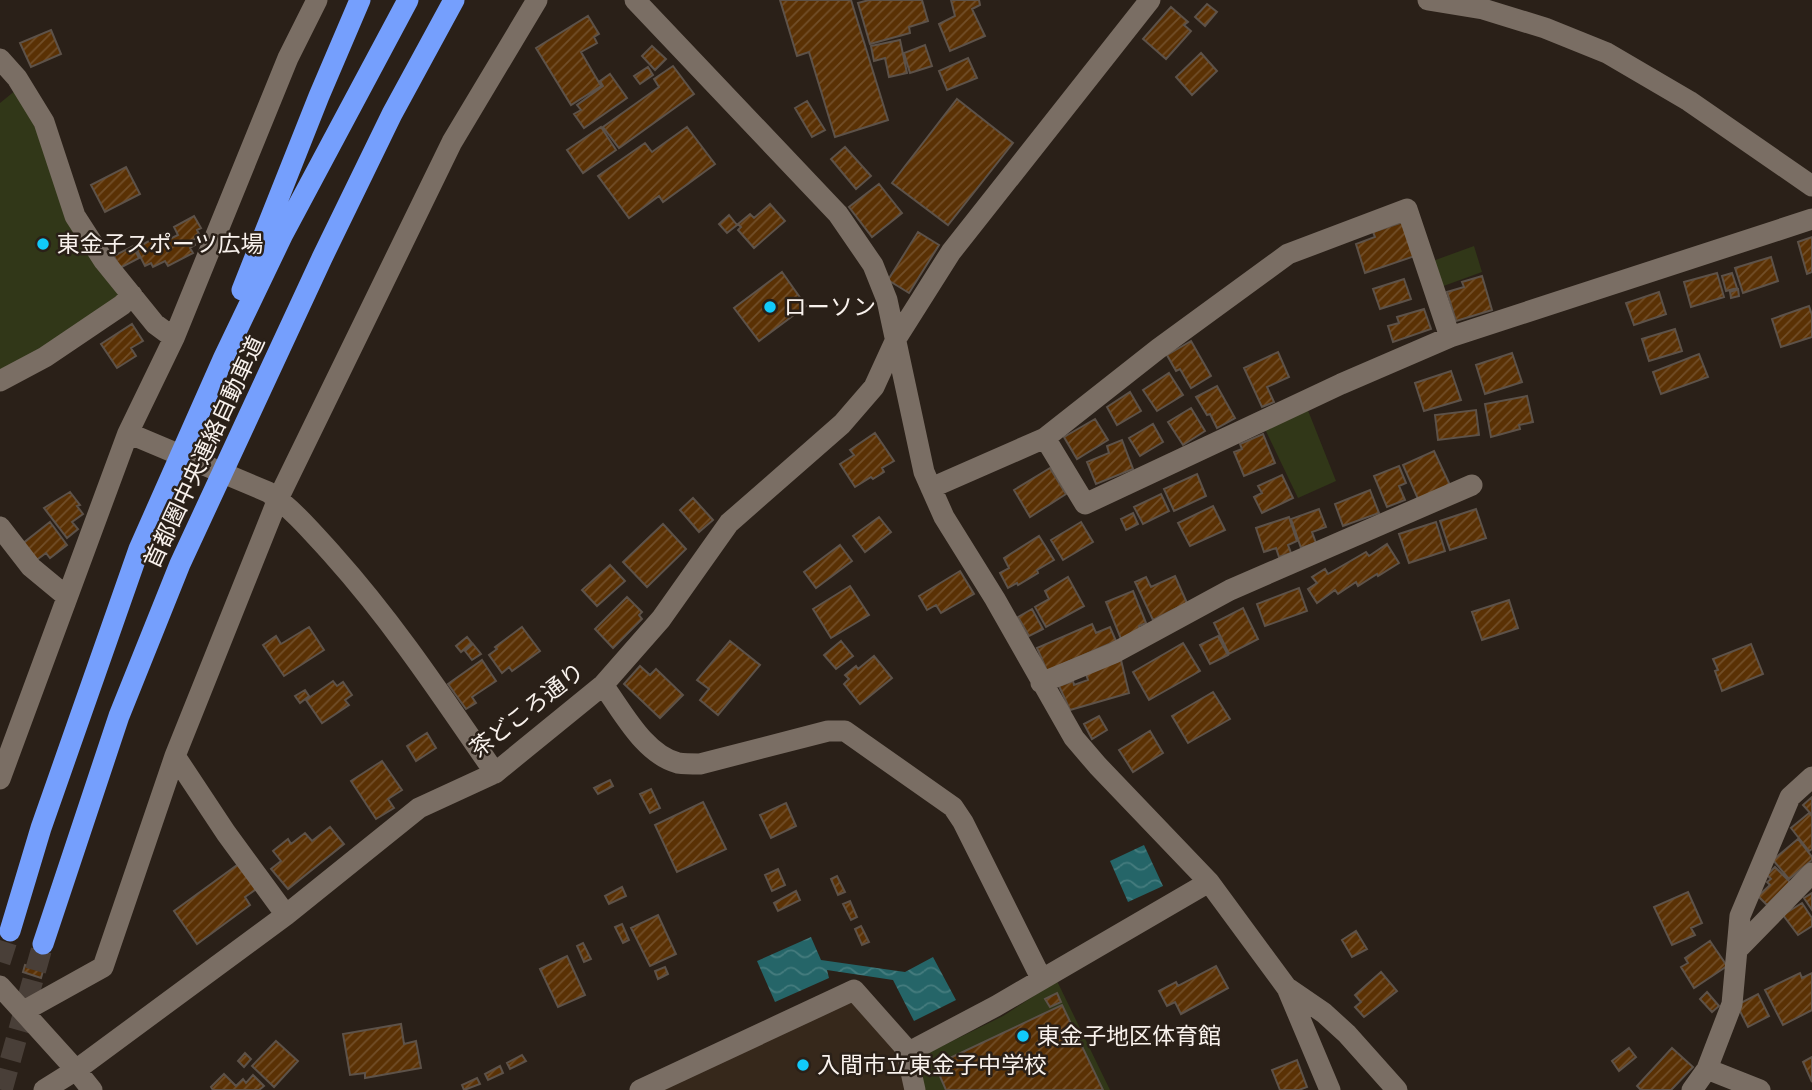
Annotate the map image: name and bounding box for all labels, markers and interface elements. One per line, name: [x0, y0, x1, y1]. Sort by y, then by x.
place label: 東金子スポーツ広場: [57, 229, 264, 260]
marker: 東金子スポーツ広場: [35, 236, 51, 252]
place label: ローソン: [784, 292, 876, 323]
marker: ローソン: [762, 299, 778, 315]
street label: 首都圏中央連絡自動車道: [137, 331, 272, 573]
street label: 茶どころ通り: [464, 656, 591, 765]
place label: 東金子地区体育館: [1037, 1021, 1221, 1052]
marker: 東金子地区体育館: [1015, 1028, 1031, 1044]
place label: 入間市立東金子中学校: [817, 1050, 1047, 1081]
marker: 入間市立東金子中学校: [795, 1057, 811, 1073]

